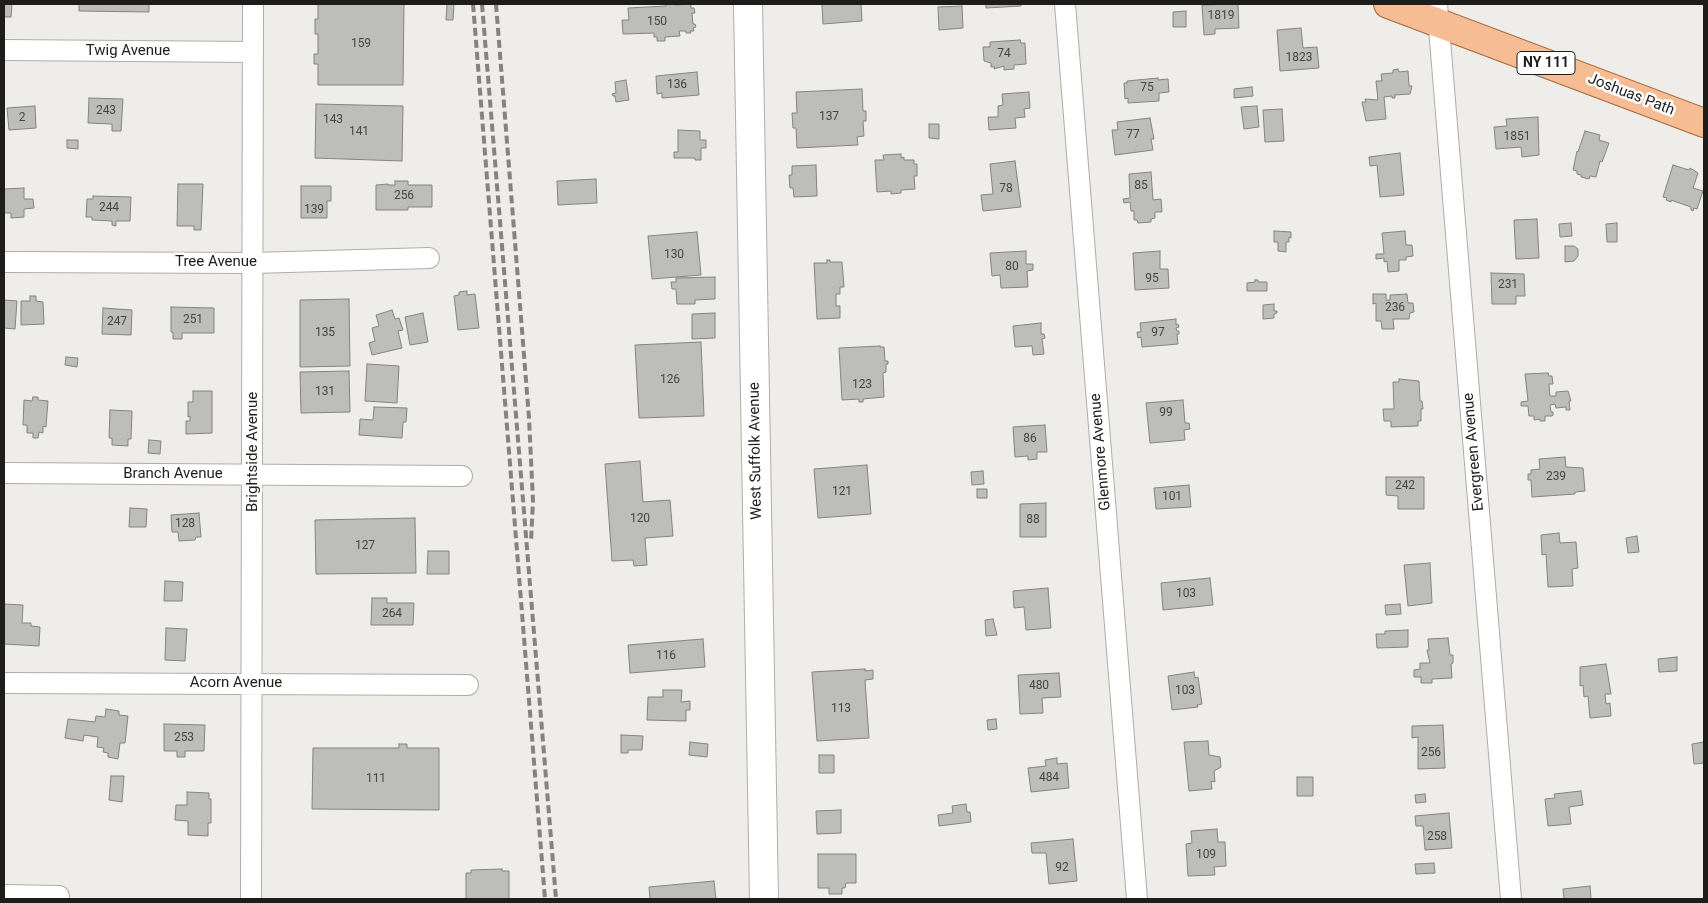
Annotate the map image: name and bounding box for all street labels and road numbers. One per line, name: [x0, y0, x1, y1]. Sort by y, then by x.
street label: Twig Avenue: [86, 42, 170, 60]
road number: NY 111: [1517, 52, 1575, 74]
street label: Joshuas Path: [1585, 70, 1677, 120]
street label: Tree Avenue: [175, 253, 257, 271]
street label: West Suffolk Avenue: [746, 382, 766, 520]
street label: Brightside Avenue: [244, 392, 262, 512]
street label: Evergreen Avenue: [1460, 392, 1488, 512]
street label: Glenmore Avenue: [1087, 393, 1115, 511]
street label: Branch Avenue: [123, 465, 223, 483]
street label: Acorn Avenue: [190, 674, 282, 692]

